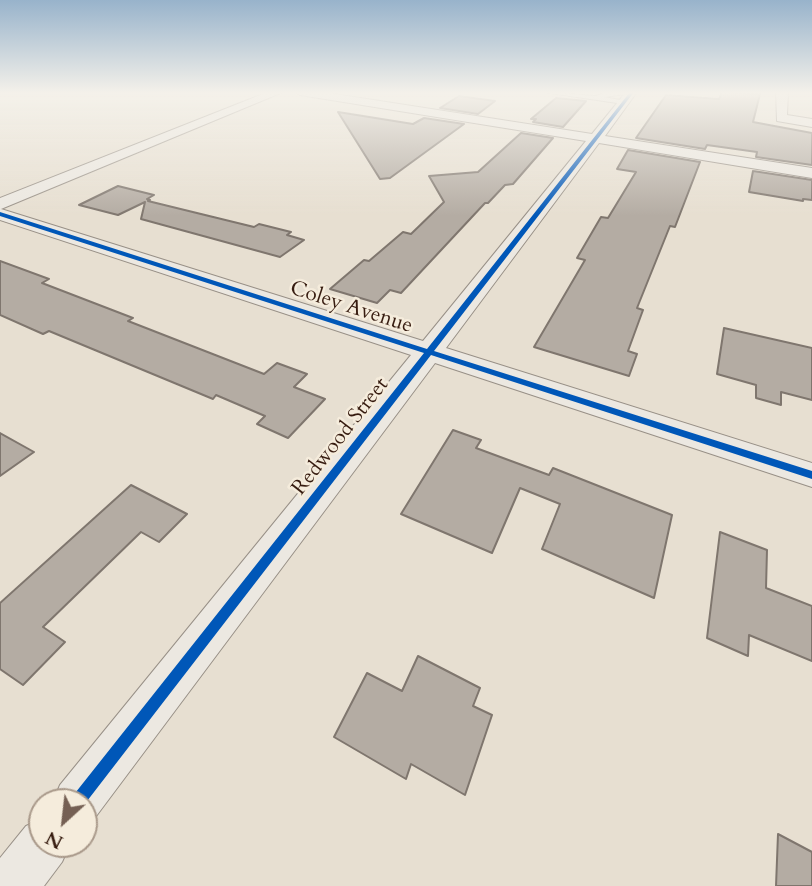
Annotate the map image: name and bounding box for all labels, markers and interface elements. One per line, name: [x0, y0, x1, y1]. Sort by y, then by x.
street label: Coley Avenue: [287, 276, 415, 340]
street label: Redwood Street: [287, 373, 395, 501]
north arrow: [28, 788, 98, 858]
text: N: [41, 825, 68, 855]

